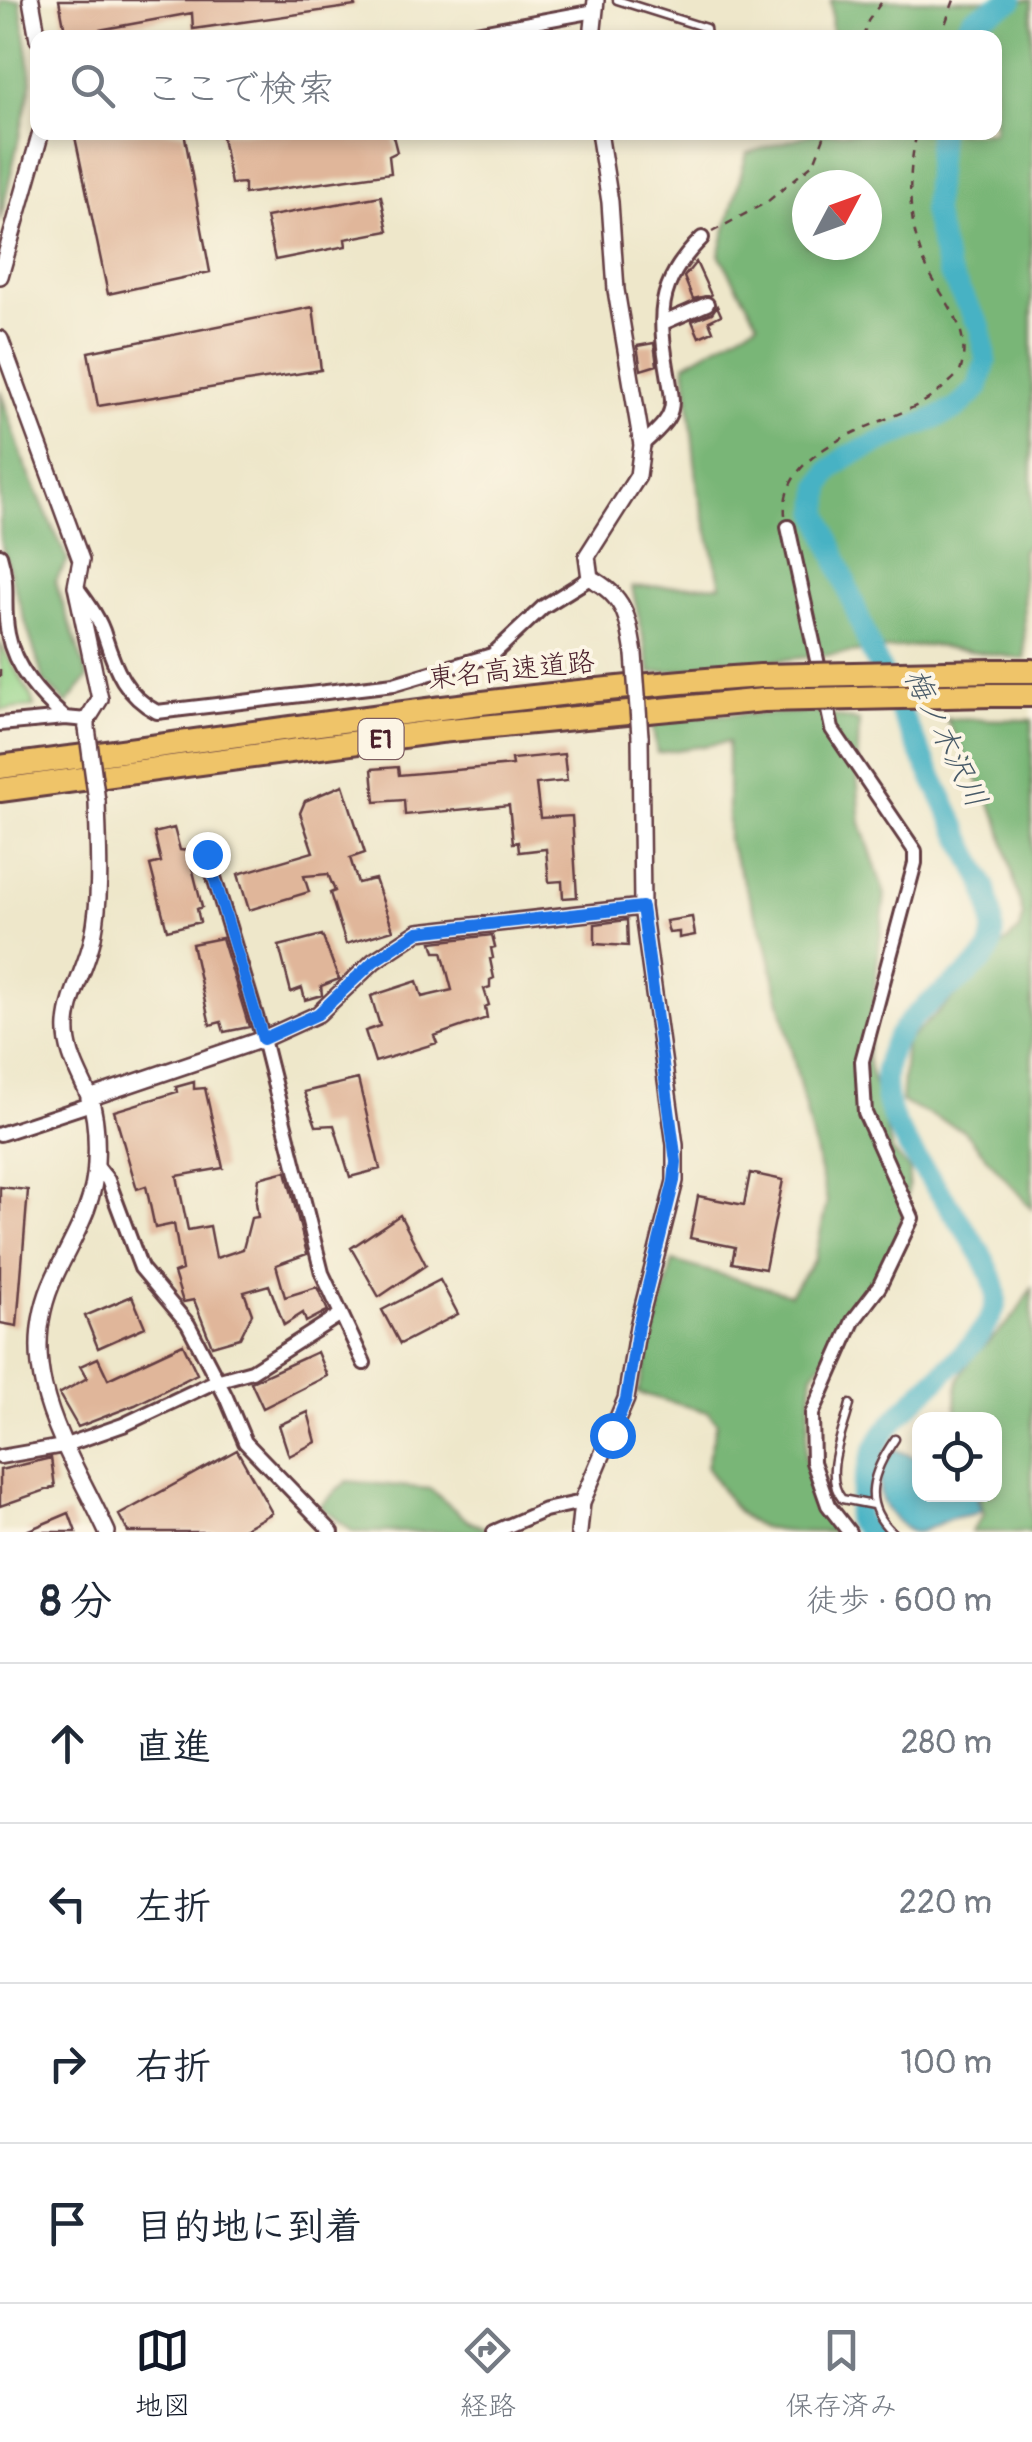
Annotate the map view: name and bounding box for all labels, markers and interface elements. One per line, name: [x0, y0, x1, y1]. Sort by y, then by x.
search box: [30, 30, 1002, 140]
icon: search: [65, 58, 120, 113]
text: ここで検索: [145, 65, 335, 113]
north arrow: [792, 170, 882, 260]
street label: 東名高速道路: [426, 644, 597, 697]
water label: 梅ノ木沢川: [896, 663, 995, 814]
road number: E1: [358, 719, 404, 759]
route end: [185, 832, 231, 878]
map controls: [912, 1412, 1002, 1502]
button: locate: [912, 1412, 1002, 1502]
route start: [590, 1413, 636, 1459]
text: 8 分: [40, 1576, 112, 1628]
text: 徒歩 · 600 m: [806, 1581, 992, 1621]
icon: ahead: [40, 1716, 95, 1771]
text: 直進: [135, 1723, 211, 1771]
text: 280 m: [901, 1723, 992, 1763]
icon: left: [40, 1876, 95, 1931]
text: 左折: [135, 1883, 211, 1931]
text: 220 m: [899, 1883, 992, 1923]
icon: right: [40, 2036, 95, 2091]
text: 右折: [135, 2043, 211, 2091]
text: 100 m: [900, 2043, 992, 2083]
icon: arrive: [40, 2196, 95, 2251]
text: 目的地に到着: [135, 2203, 363, 2251]
tab: 地図: [135, 2323, 191, 2424]
tab: 経路: [460, 2323, 516, 2424]
tab: 保存済み: [785, 2323, 897, 2424]

